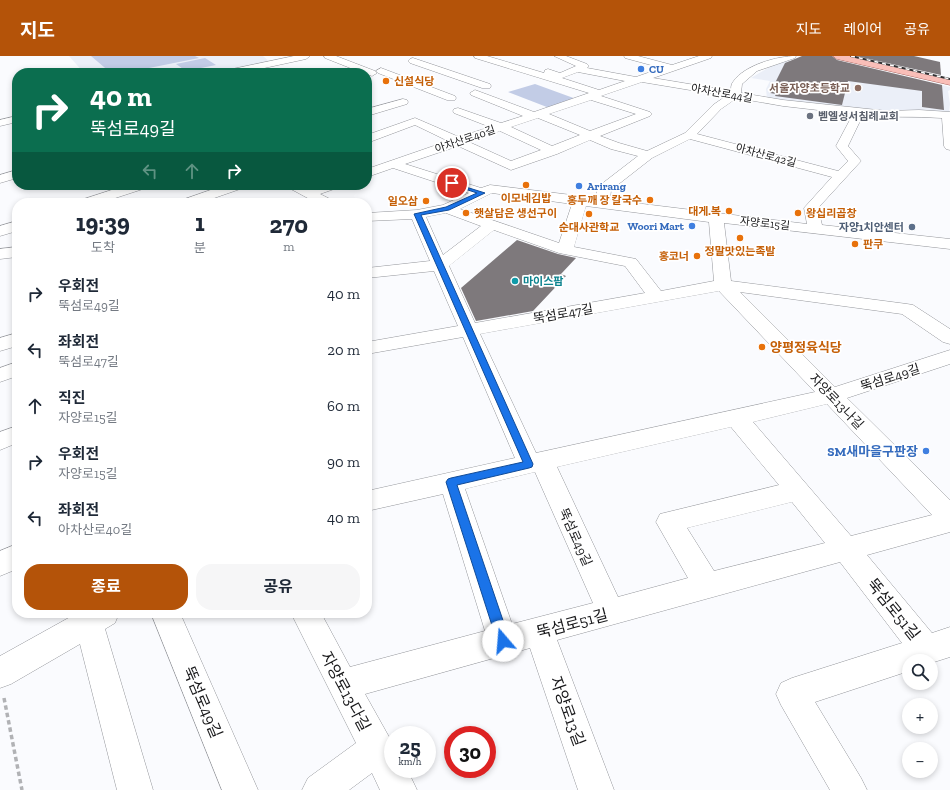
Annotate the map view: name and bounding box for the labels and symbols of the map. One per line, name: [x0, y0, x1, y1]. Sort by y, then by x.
place label: CU: [649, 63, 664, 76]
marker: CU: [636, 64, 646, 74]
place label: 신설식당: [394, 75, 434, 88]
marker: 신설식당: [381, 76, 391, 86]
street label: 아차산로44길: [690, 82, 754, 105]
place label: 서울자양초등학교: [769, 82, 850, 95]
marker: 서울자양초등학교: [853, 83, 863, 93]
place label: 벧엘성서침례교회: [818, 110, 899, 123]
marker: 벧엘성서침례교회: [805, 111, 815, 121]
street label: 아차산로40길: [433, 123, 497, 156]
street label: 아차산로42길: [734, 141, 798, 170]
pin: [435, 166, 469, 200]
marker: 이모네김밥: [521, 180, 531, 190]
place label: Arirang: [587, 180, 627, 193]
marker: Arirang: [574, 181, 584, 191]
place label: 이모네김밥: [501, 192, 551, 205]
place label: 홍두깨 장 칼국수: [567, 194, 642, 207]
place label: 일오삼: [388, 195, 418, 208]
marker: 홍두깨 장 칼국수: [645, 195, 655, 205]
marker: 일오삼: [421, 196, 431, 206]
place label: 대게.복: [688, 205, 721, 218]
marker: 대게.복: [724, 206, 734, 216]
place label: 햇살담은 생선구이: [474, 207, 557, 220]
place label: 왕십리곱창: [806, 207, 857, 220]
marker: 햇살담은 생선구이: [461, 208, 471, 218]
marker: 왕십리곱창: [793, 208, 803, 218]
marker: 순대사관학교: [584, 209, 594, 219]
street label: 자양로15길: [739, 214, 791, 233]
place label: Woori Mart: [627, 220, 685, 233]
place label: 순대사관학교: [559, 221, 619, 234]
marker: Woori Mart: [687, 221, 697, 231]
place label: 자양1치안센터: [839, 221, 904, 234]
marker: 자양1치안센터: [907, 222, 917, 232]
marker: 정말맛있는족발: [735, 233, 745, 243]
place label: 판쿠: [863, 238, 883, 251]
marker: 판쿠: [850, 239, 860, 249]
place label: 정말맛있는족발: [705, 245, 775, 258]
place label: 홍코너: [659, 250, 689, 263]
marker: 홍코너: [692, 251, 702, 261]
place label: 마이스팜: [523, 275, 563, 288]
marker: 마이스팜: [510, 276, 520, 286]
street label: 뚝섬로47길: [532, 301, 594, 326]
place label: 양평정육식당: [770, 340, 842, 355]
marker: 양평정육식당: [757, 342, 767, 352]
street label: 뚝섬로49길: [858, 361, 922, 394]
street label: 자양로13나길: [807, 371, 867, 432]
place label: SM새마을구판장: [827, 444, 918, 459]
marker: SM새마을구판장: [921, 446, 931, 456]
street label: 뚝섬로49길: [556, 506, 595, 568]
street label: 뚝섬로51길: [863, 575, 924, 644]
street label: 뚝섬로51길: [534, 605, 610, 642]
position arrow: [482, 620, 524, 662]
street label: 자양로13다길: [317, 648, 375, 734]
street label: 뚝섬로49길: [179, 663, 226, 741]
street label: 자양로13길: [546, 674, 589, 749]
speed limit sign: 30: [444, 726, 496, 778]

